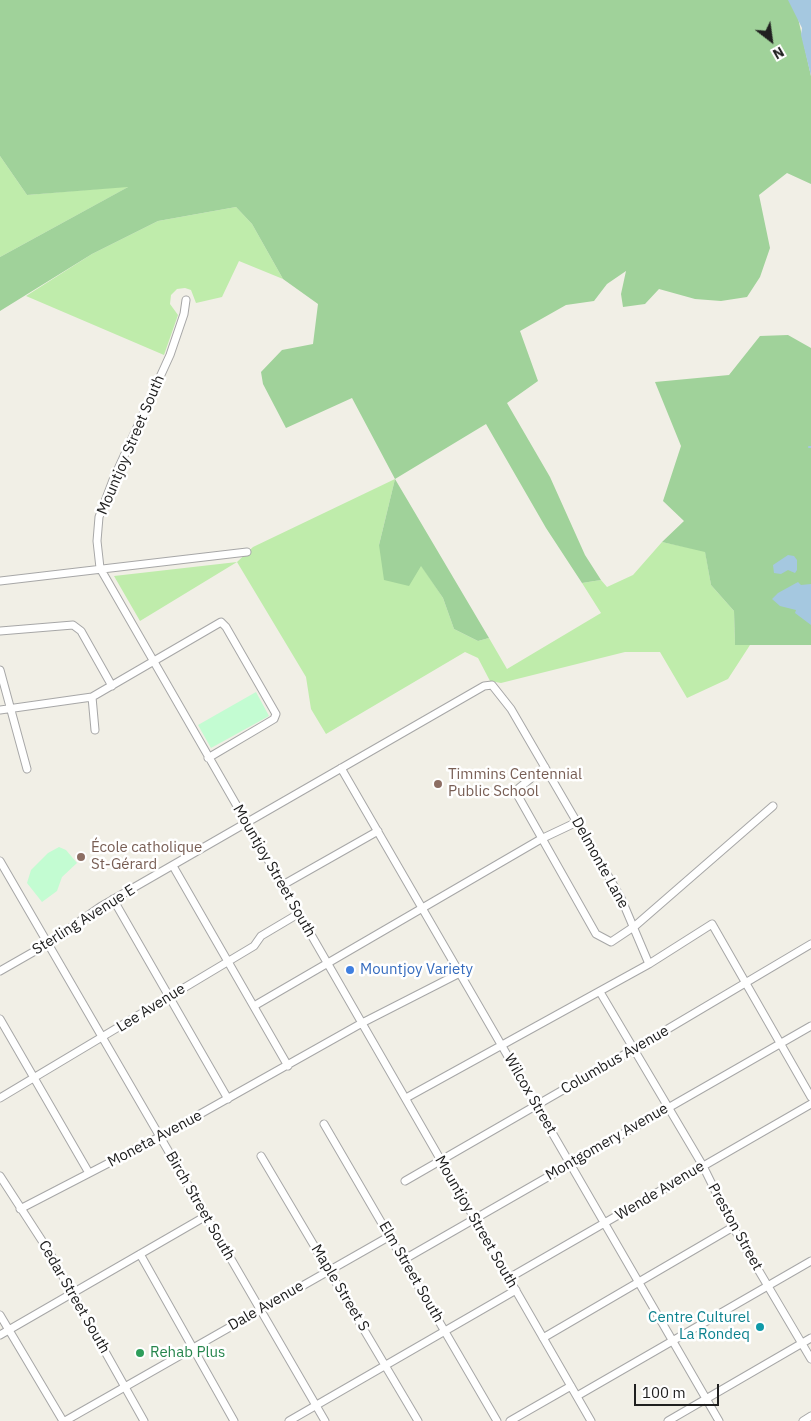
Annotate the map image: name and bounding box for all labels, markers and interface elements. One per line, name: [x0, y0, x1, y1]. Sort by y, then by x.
north arrow: [746, 15, 796, 65]
text: N: [770, 43, 787, 63]
street label: Mountjoy Street South: [93, 372, 169, 518]
place label: Timmins Centennial Public School: [448, 766, 582, 801]
marker: Timmins Centennial Public School: [432, 778, 444, 790]
street label: Mountjoy Street South: [229, 802, 319, 940]
street label: Delmonte Lane: [567, 814, 633, 912]
place label: École catholique St-Gérard: [91, 839, 202, 874]
marker: École catholique St-Gérard: [75, 851, 87, 863]
street label: Sterling Avenue E: [29, 881, 139, 959]
place label: Mountjoy Variety: [360, 961, 473, 979]
marker: Mountjoy Variety: [344, 964, 356, 976]
street label: Lee Avenue: [113, 980, 189, 1036]
street label: Columbus Avenue: [558, 1022, 672, 1098]
street label: Wilcox Street: [500, 1051, 560, 1137]
street label: Montgomery Avenue: [543, 1100, 671, 1184]
street label: Moneta Avenue: [105, 1107, 205, 1171]
street label: Birch Street South: [162, 1148, 238, 1264]
street label: Mountjoy Street South: [431, 1153, 521, 1291]
street label: Wende Avenue: [612, 1157, 708, 1225]
street label: Preston Street: [704, 1180, 766, 1274]
street label: Elm Street South: [375, 1218, 447, 1326]
street label: Cedar Street South: [34, 1237, 114, 1357]
street label: Maple Street S: [307, 1241, 373, 1335]
street label: Dale Avenue: [225, 1277, 307, 1335]
place label: Centre Culturel La Rondeq: [648, 1309, 750, 1344]
marker: Centre Culturel La Rondeq: [754, 1321, 766, 1333]
place label: Rehab Plus: [150, 1344, 225, 1362]
marker: Rehab Plus: [134, 1347, 146, 1359]
scale bar: [636, 1374, 721, 1406]
text: 100 m: [642, 1383, 686, 1402]

